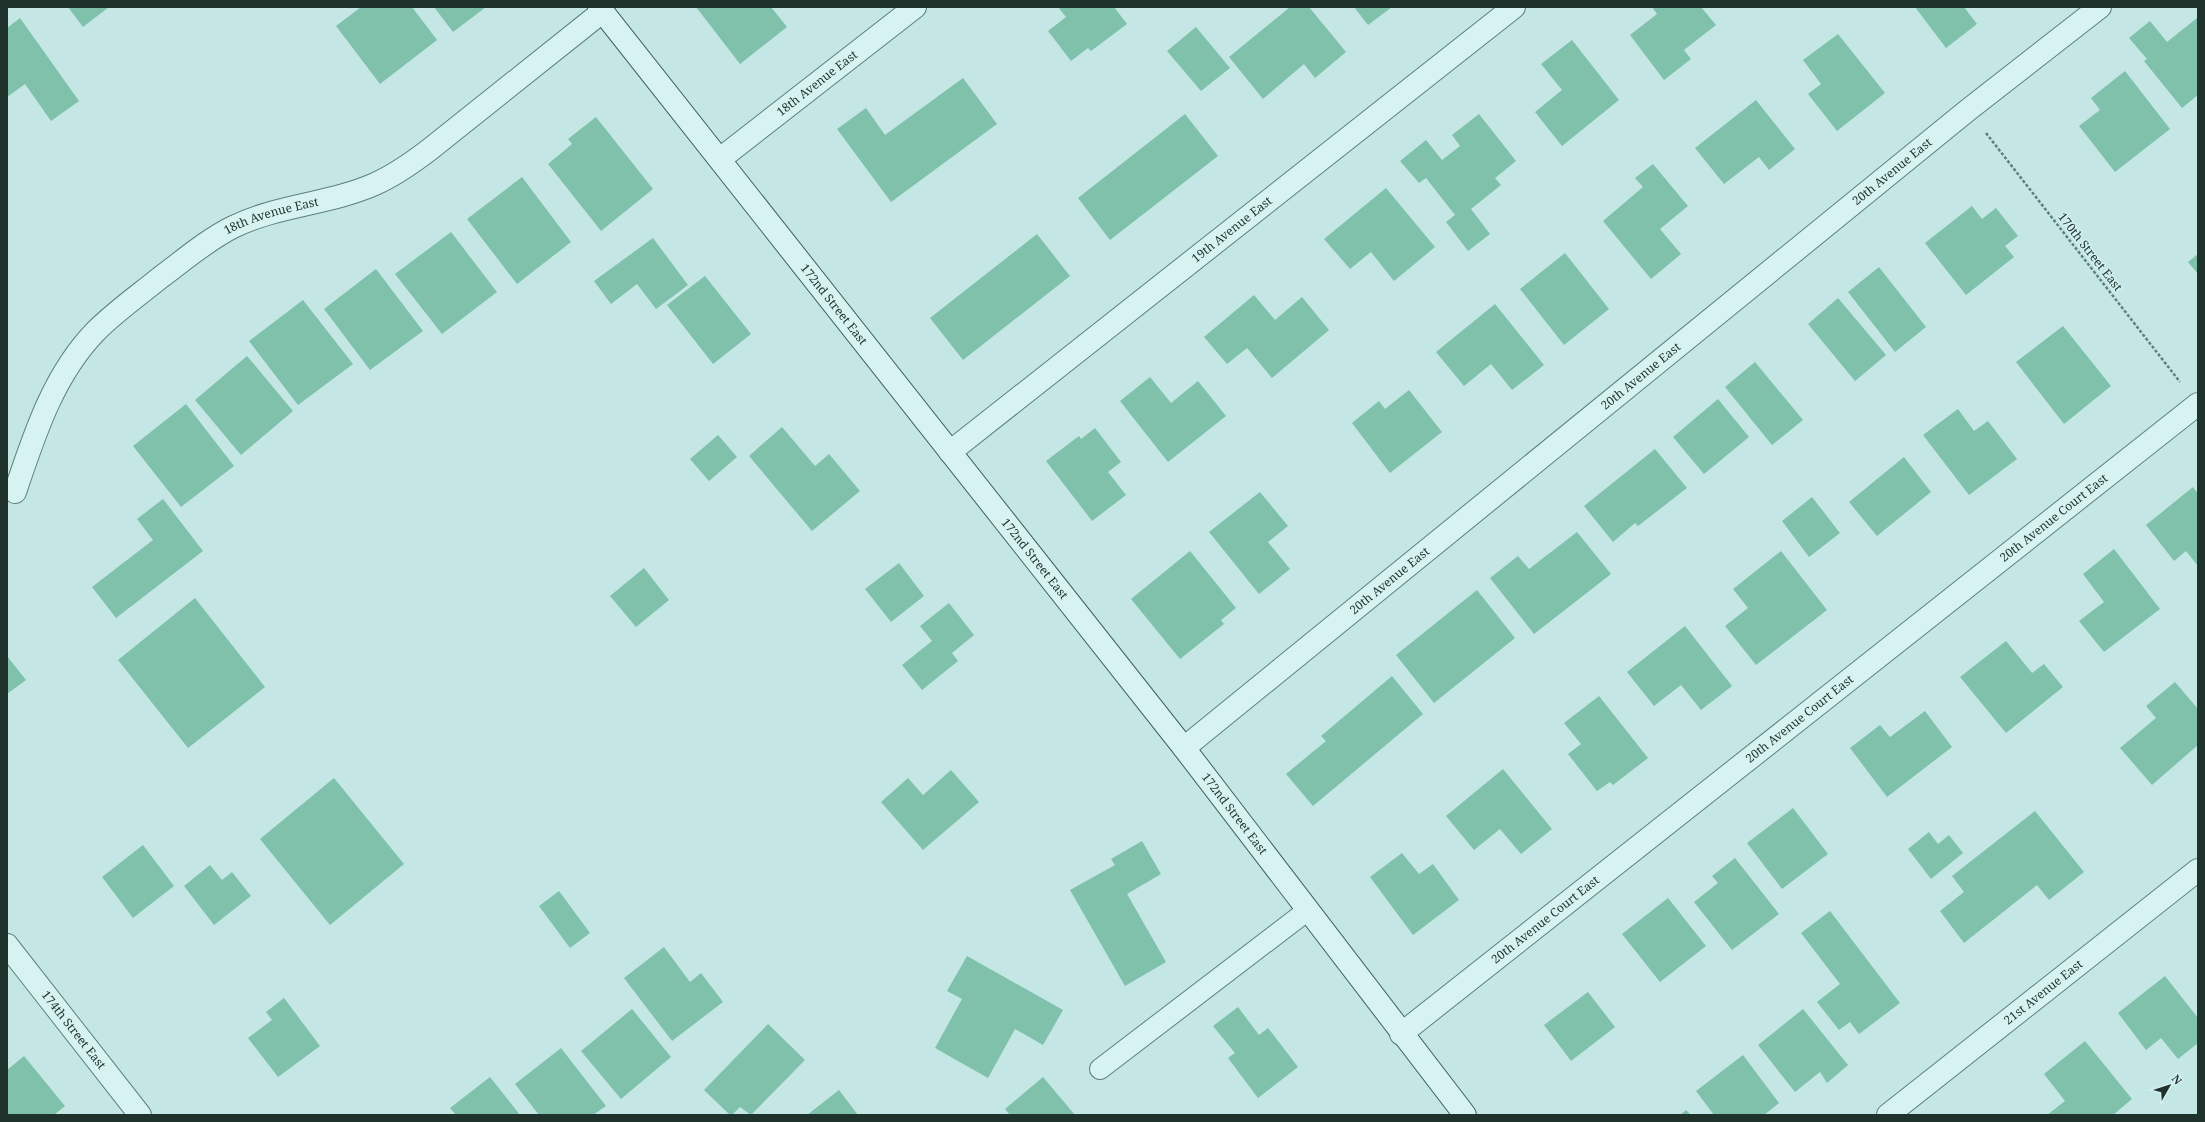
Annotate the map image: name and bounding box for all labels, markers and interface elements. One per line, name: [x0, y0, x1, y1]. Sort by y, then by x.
street label: 18th Avenue East: [773, 46, 861, 120]
street label: 20th Avenue East: [1848, 134, 1935, 209]
street label: 19th Avenue East: [1188, 192, 1275, 266]
street label: 18th Avenue East: [220, 193, 320, 238]
street label: 170th Street East: [2054, 209, 2127, 295]
street label: 172nd Street East: [797, 260, 872, 348]
street label: 20th Avenue East: [1597, 338, 1684, 413]
street label: 20th Avenue Court East: [1996, 470, 2111, 566]
street label: 172nd Street East: [998, 514, 1072, 603]
street label: 20th Avenue East: [1346, 543, 1433, 618]
street label: 20th Avenue Court East: [1742, 671, 1857, 767]
street label: 172nd Street East: [1198, 769, 1272, 858]
street label: 20th Avenue Court East: [1487, 871, 1603, 968]
street label: 21st Avenue East: [2000, 955, 2086, 1028]
street label: 174th Street East: [38, 987, 110, 1073]
north arrow: [2149, 1066, 2189, 1106]
text: N: [2169, 1071, 2186, 1088]

